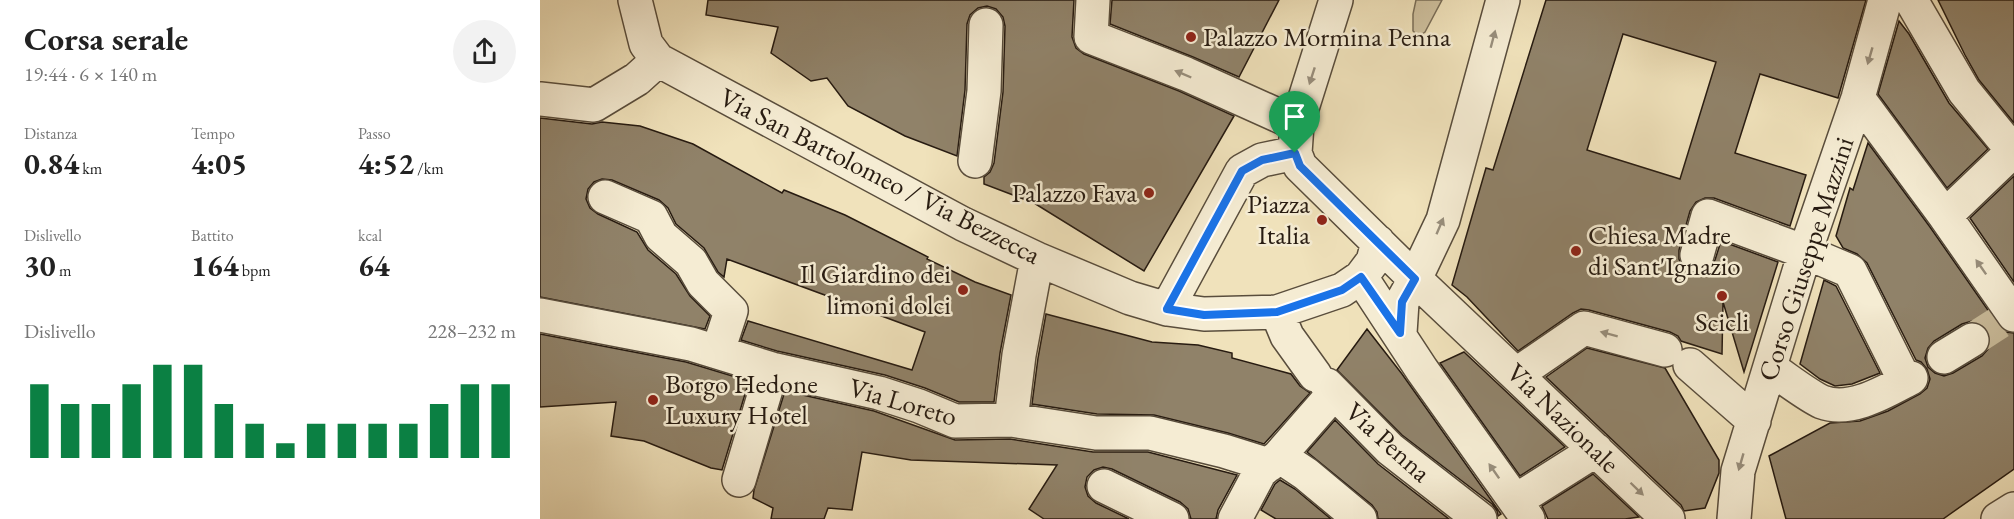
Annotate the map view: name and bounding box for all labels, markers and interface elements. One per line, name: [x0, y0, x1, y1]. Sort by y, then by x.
text: Corsa serale: [24, 17, 188, 60]
place label: Palazzo Mormina Penna: [1203, 19, 1451, 54]
button: share: [453, 20, 516, 83]
marker: Palazzo Mormina Penna: [1184, 30, 1198, 44]
one-way arrow: [1489, 30, 1498, 48]
one-way arrow: [1864, 47, 1874, 65]
text: 19:44 · 6 × 140 m: [24, 61, 157, 87]
one-way arrow: [1307, 67, 1316, 85]
one-way arrow: [1174, 69, 1192, 78]
street label: Via San Bartolomeo / Via Bezzecca: [714, 79, 1047, 272]
pin: [1269, 91, 1320, 153]
icon: arrive: [1278, 100, 1311, 133]
text: Distanza: [24, 123, 77, 144]
text: Tempo: [191, 123, 235, 144]
text: Passo: [358, 123, 391, 144]
street label: Corso Giuseppe Mazzini: [1750, 132, 1862, 385]
text: 0.84: [24, 144, 79, 183]
text: 4:05: [191, 144, 247, 183]
text: 4:52: [358, 144, 414, 183]
text: km: [79, 158, 102, 179]
text: /km: [414, 158, 444, 179]
place label: Palazzo Fava: [1011, 175, 1137, 210]
marker: Palazzo Fava: [1142, 186, 1156, 200]
place label: Piazza Italia: [1247, 186, 1310, 252]
marker: Piazza Italia: [1315, 213, 1329, 227]
one-way arrow: [1435, 217, 1445, 235]
place label: Chiesa Madre di Sant'Ignazio: [1588, 217, 1741, 283]
text: Dislivello: [24, 225, 81, 246]
text: Battito: [191, 225, 234, 246]
text: kcal: [358, 225, 382, 246]
marker: Chiesa Madre di Sant'Ignazio: [1569, 244, 1583, 258]
text: 30: [24, 246, 56, 285]
text: 164: [191, 246, 239, 285]
text: 64: [358, 246, 390, 285]
place label: Il Giardino dei limoni dolci: [800, 256, 951, 322]
one-way arrow: [1975, 259, 1987, 275]
text: m: [56, 260, 71, 281]
text: bpm: [239, 260, 271, 281]
marker: Il Giardino dei limoni dolci: [956, 283, 970, 297]
marker: Scicli: [1715, 289, 1729, 303]
place label: Scicli: [1695, 304, 1750, 339]
text: Dislivello: [24, 318, 96, 344]
text: 228–232 m: [428, 318, 516, 344]
one-way arrow: [1600, 329, 1618, 339]
street label: Via Nazionale: [1499, 355, 1627, 480]
place label: Borgo Hedone Luxury Hotel: [665, 366, 818, 432]
street label: Via Loreto: [845, 369, 961, 434]
marker: Borgo Hedone Luxury Hotel: [646, 393, 660, 407]
street label: Via Penna: [1338, 394, 1439, 489]
one-way arrow: [1736, 453, 1745, 471]
one-way arrow: [1488, 464, 1500, 480]
one-way arrow: [1629, 482, 1644, 496]

